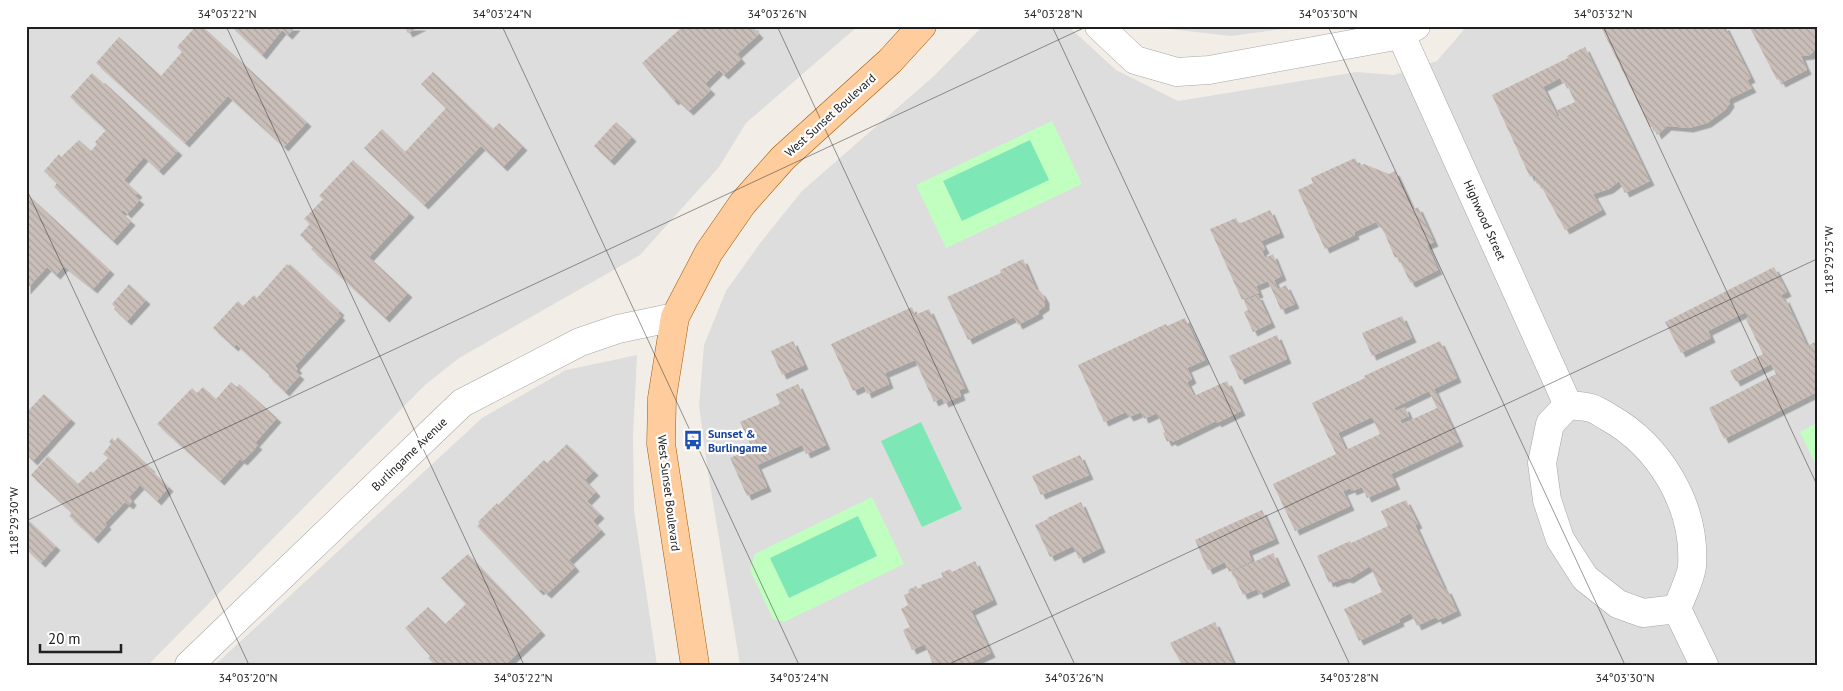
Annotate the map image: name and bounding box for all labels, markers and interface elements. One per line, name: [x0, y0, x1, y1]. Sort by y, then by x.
text: 34°03'22"N: [197, 6, 257, 21]
text: 34°03'24"N: [472, 6, 532, 21]
text: 34°03'26"N: [747, 6, 807, 21]
text: 34°03'28"N: [1023, 6, 1083, 21]
text: 34°03'30"N: [1298, 6, 1358, 21]
text: 34°03'32"N: [1573, 6, 1633, 21]
street label: West Sunset Boulevard: [781, 70, 879, 160]
street label: Highwood Street: [1461, 178, 1509, 262]
text: 118°29'25"W: [1821, 226, 1836, 294]
street label: Burlingame Avenue: [368, 414, 450, 494]
place label: Sunset & Burlingame: [708, 426, 767, 455]
bus stop icon: Sunset & Burlingame: [682, 429, 704, 451]
street label: West Sunset Boulevard: [654, 434, 684, 552]
text: 118°29'30"W: [6, 487, 21, 555]
scale bar: [40, 621, 121, 653]
text: 20 m: [48, 629, 81, 648]
text: 34°03'20"N: [218, 670, 278, 685]
text: 34°03'22"N: [493, 670, 553, 685]
text: 34°03'24"N: [769, 670, 829, 685]
text: 34°03'26"N: [1044, 670, 1104, 685]
text: 34°03'28"N: [1319, 670, 1379, 685]
text: 34°03'30"N: [1595, 670, 1655, 685]

